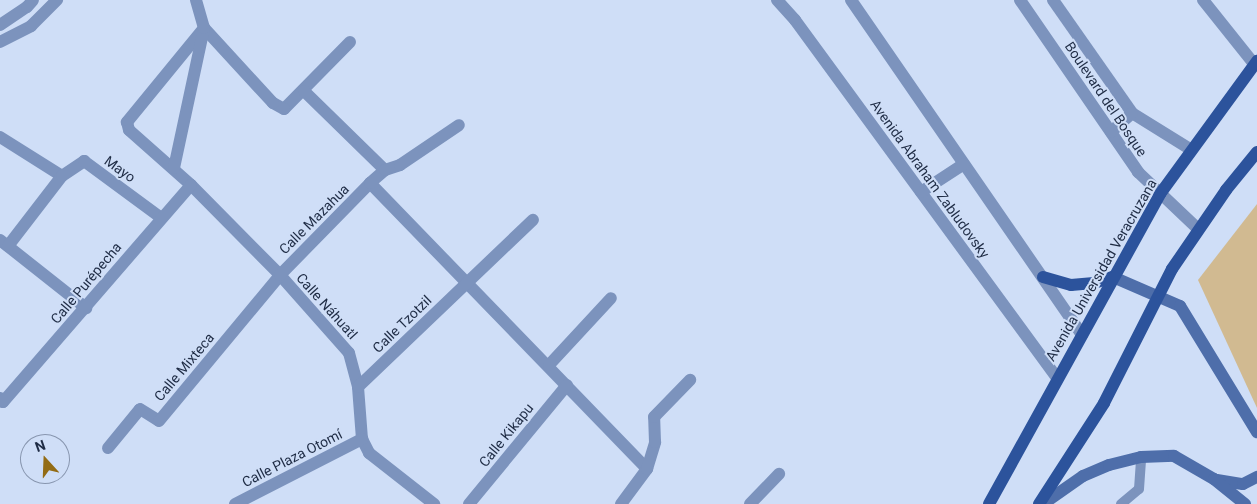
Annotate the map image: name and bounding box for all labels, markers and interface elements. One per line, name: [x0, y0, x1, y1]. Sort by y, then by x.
street label: Boulevard del Bosque: [1061, 38, 1151, 160]
street label: Avenida Abraham Zabludovsky: [867, 97, 993, 261]
street label: Mayo: [101, 152, 139, 186]
street label: Avenida Universidad Veracruzana: [1042, 176, 1160, 364]
street label: Calle Mazahua: [276, 181, 352, 257]
street label: Calle Purépecha: [47, 239, 125, 327]
street label: Calle Náhuatl: [293, 270, 361, 342]
street label: Calle Tzotzil: [369, 292, 435, 356]
street label: Calle Mixteca: [151, 329, 217, 405]
street label: Calle Kikapu: [475, 400, 537, 470]
street label: Calle Plaza Otomí: [239, 426, 345, 490]
north arrow: [20, 434, 70, 484]
text: N: [33, 437, 48, 455]

